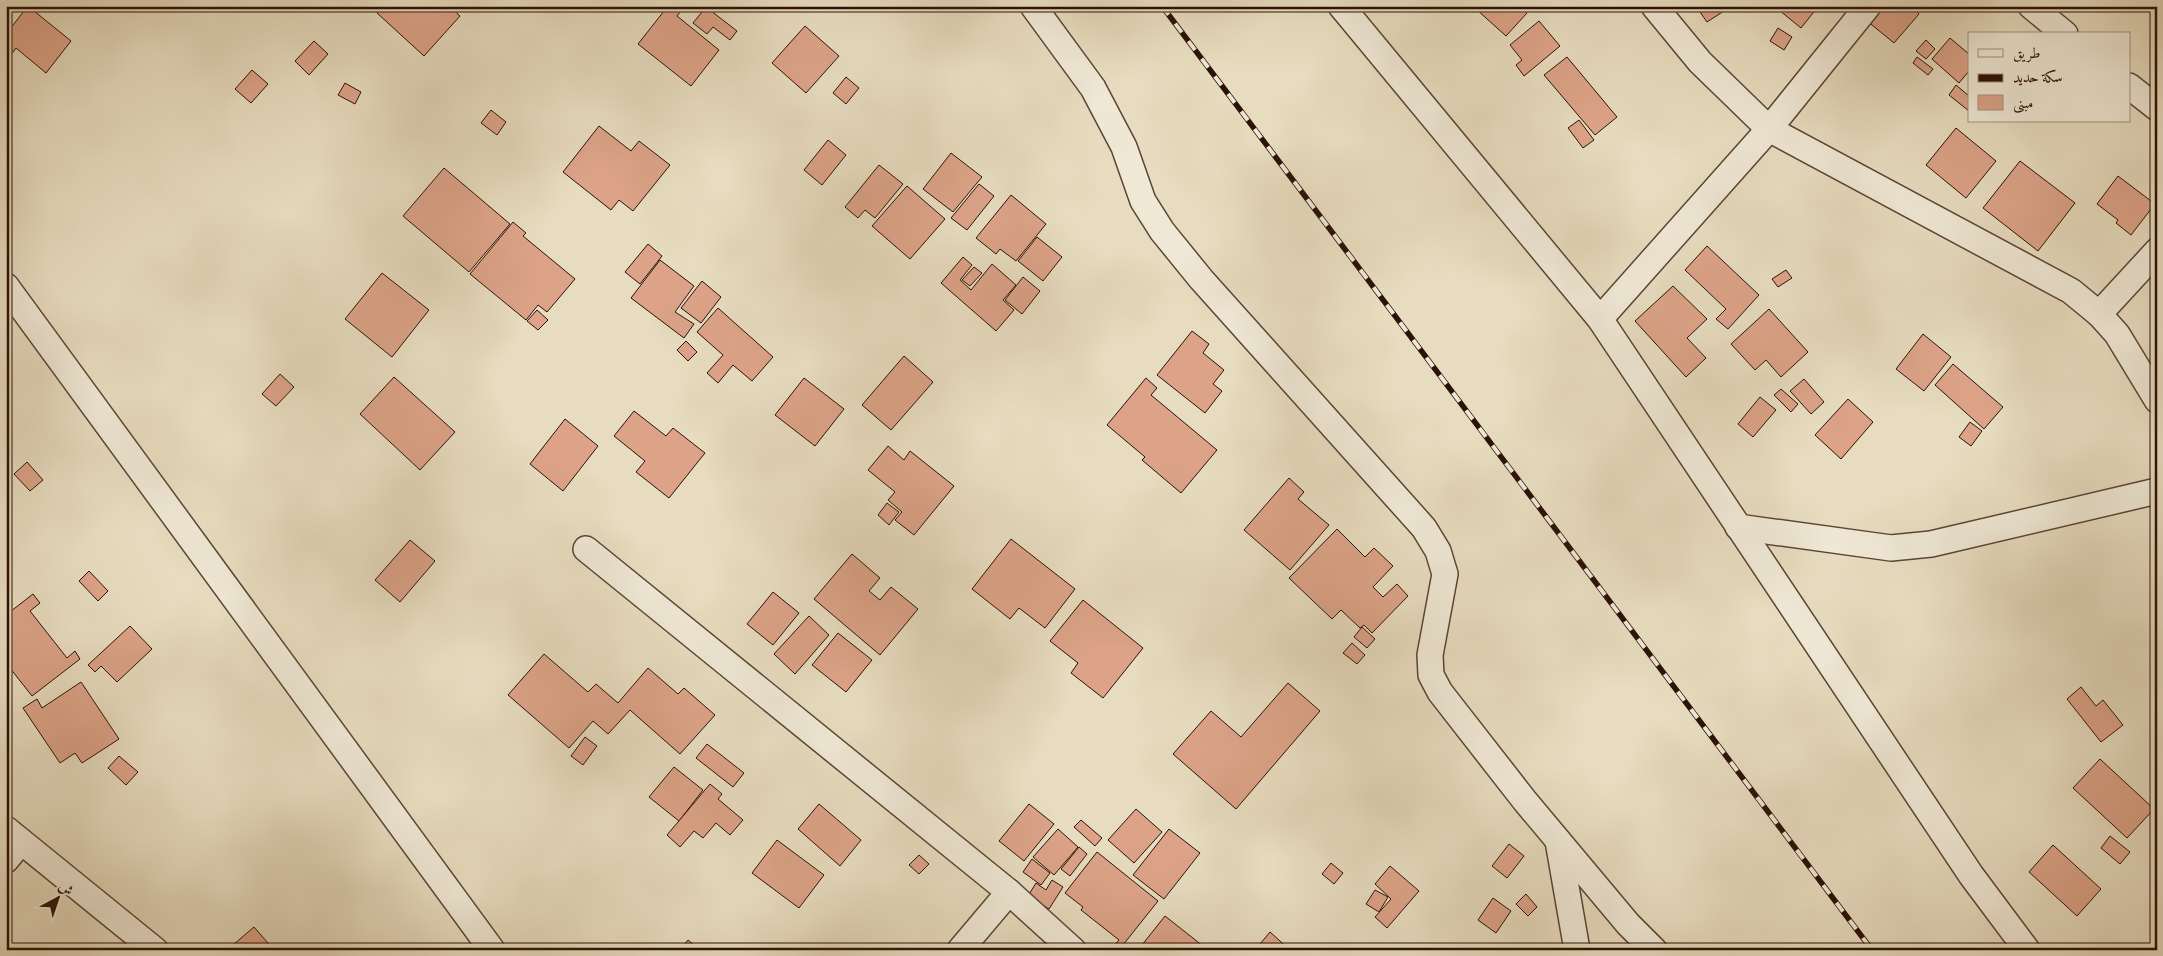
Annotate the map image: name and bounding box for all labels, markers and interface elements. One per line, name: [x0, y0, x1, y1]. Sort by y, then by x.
legend: [1968, 32, 2130, 122]
text: طريق: [2013, 43, 2040, 63]
text: سكة حديد: [2013, 67, 2062, 86]
text: مبنى: [2013, 93, 2033, 114]
north arrow: [32, 874, 82, 924]
text: ش: [55, 877, 78, 899]

